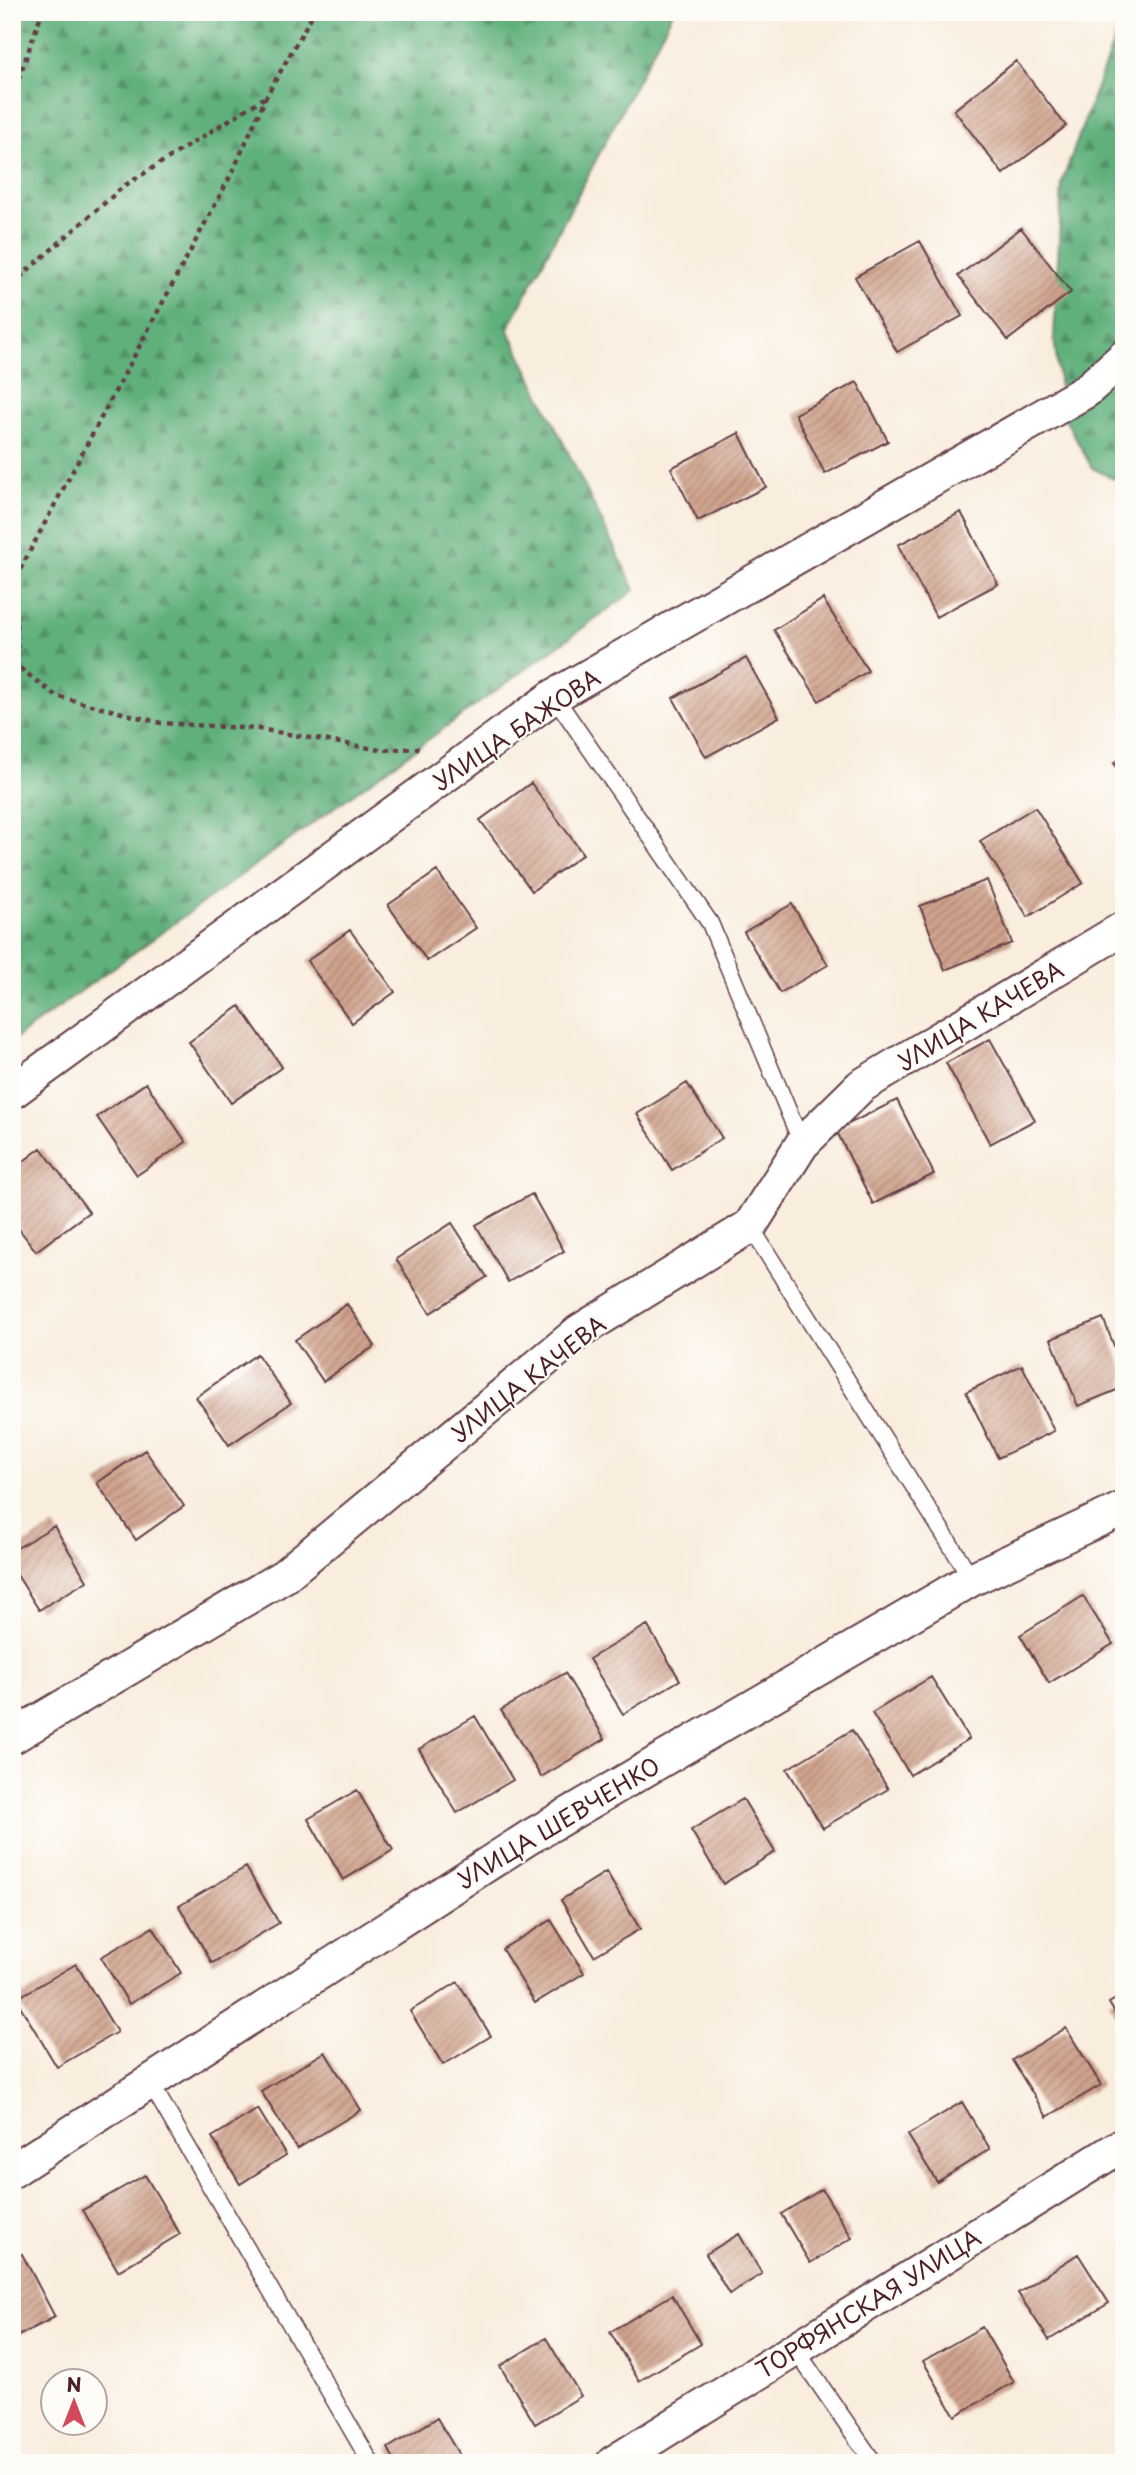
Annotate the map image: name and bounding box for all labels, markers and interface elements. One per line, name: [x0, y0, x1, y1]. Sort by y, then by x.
street label: УЛИЦА БАЖОВА: [425, 660, 607, 798]
street label: УЛИЦА КАЧЕВА: [890, 952, 1070, 1078]
street label: УЛИЦА КАЧЕВА: [443, 1306, 613, 1450]
street label: УЛИЦА ШЕВЧЕНКО: [450, 1748, 666, 1896]
street label: ТОРФЯНСКАЯ УЛИЦА: [749, 2219, 987, 2387]
north arrow: [38, 2366, 108, 2436]
text: N: [66, 2370, 82, 2398]

